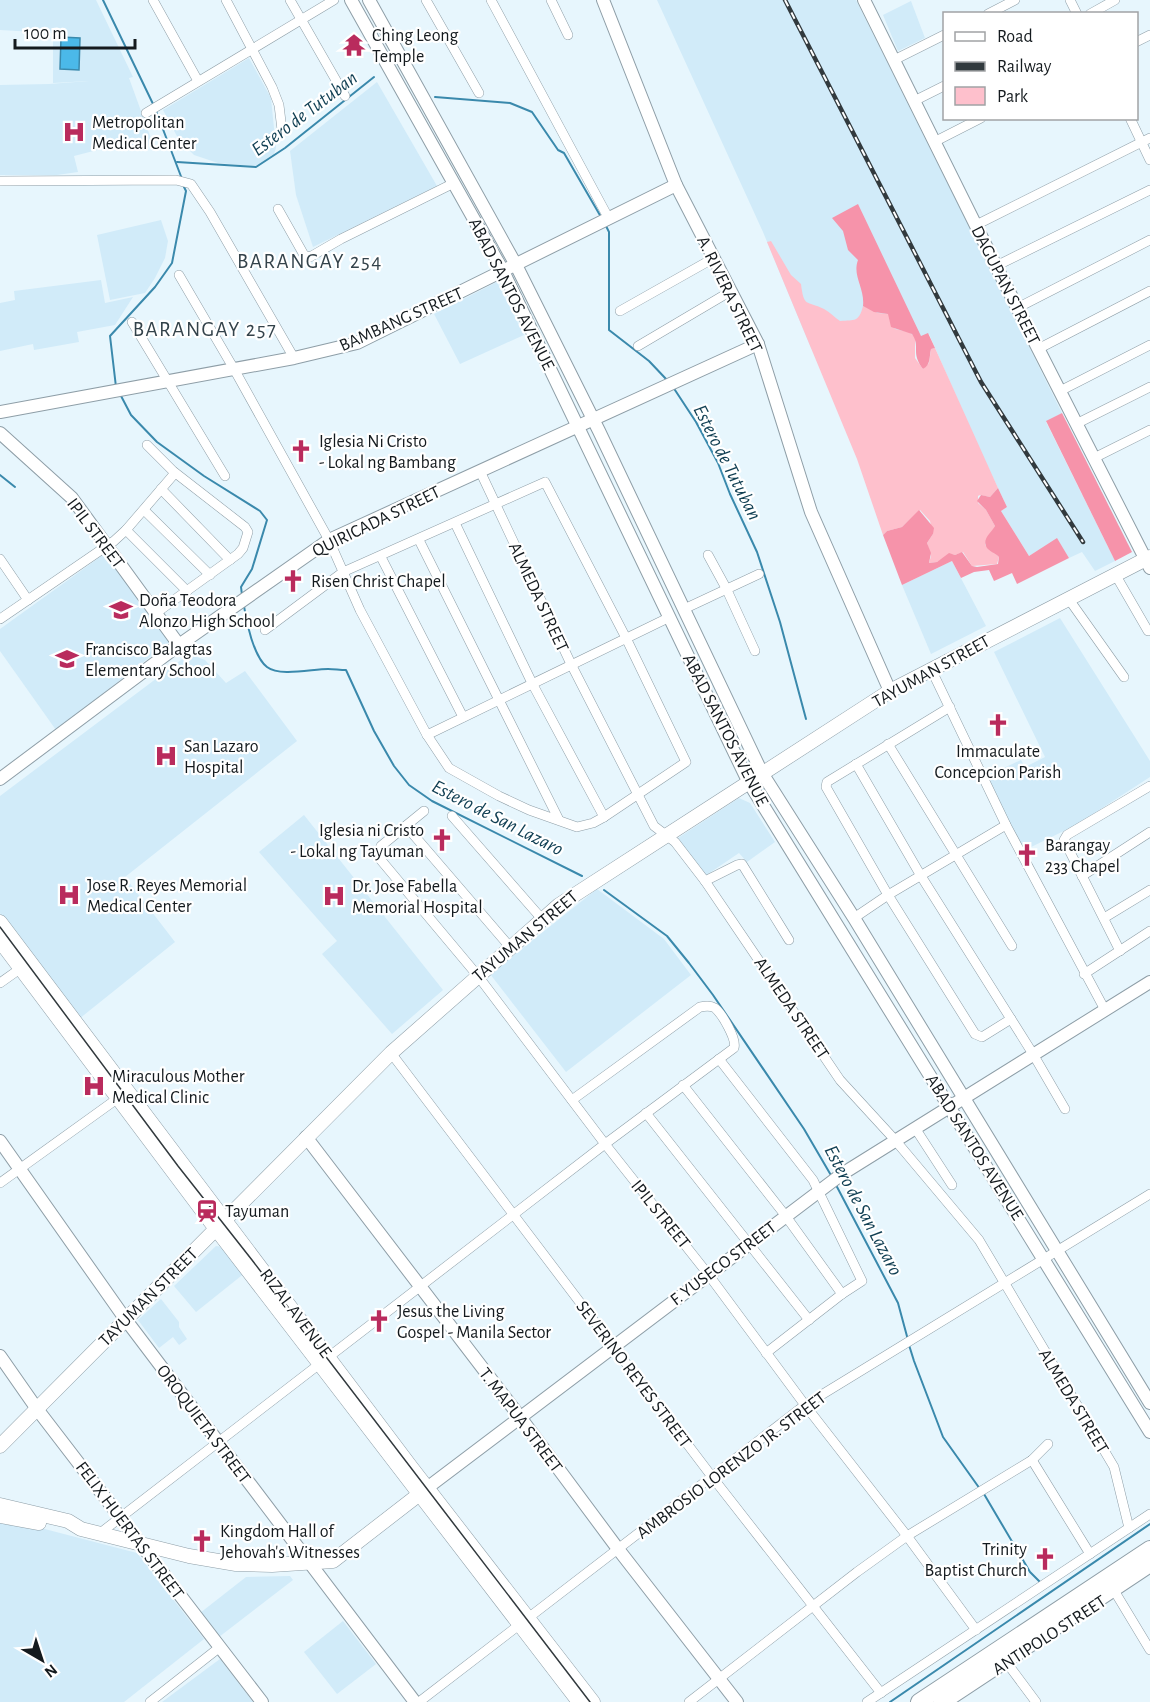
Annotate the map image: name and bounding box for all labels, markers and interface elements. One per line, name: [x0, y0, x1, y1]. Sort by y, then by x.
scale bar: [15, 12, 135, 50]
legend: [943, 12, 1138, 120]
text: 100 m: [24, 25, 67, 43]
place label: Ching Leong Temple: [372, 27, 459, 66]
text: Road: [997, 28, 1033, 46]
temple icon: Ching Leong Temple: [341, 32, 367, 58]
text: Railway: [997, 58, 1052, 76]
water label: Estero de Tutuban: [248, 68, 361, 160]
text: Park: [997, 88, 1029, 106]
place label: Metropolitan Medical Center: [92, 114, 197, 153]
hospital icon: Metropolitan Medical Center: [61, 119, 87, 145]
street label: ABAD SANTOS AVENUE: [465, 215, 557, 374]
street label: DAGUPAN STREET: [967, 223, 1043, 348]
street label: A. RIVERA STREET: [693, 233, 765, 356]
district label: BARANGAY 254: [237, 251, 383, 272]
street label: BAMBANG STREET: [337, 285, 466, 355]
district label: BARANGAY 257: [133, 319, 277, 340]
water label: Estero de Tutuban: [689, 401, 765, 523]
place label: Iglesia Ni Cristo - Lokal ng Bambang: [319, 433, 456, 472]
church icon: Iglesia Ni Cristo - Lokal ng Bambang: [288, 438, 314, 464]
street label: QUIRICADA STREET: [310, 483, 443, 561]
street label: IPIL STREET: [63, 495, 127, 572]
street label: ALMEDA STREET: [505, 540, 571, 655]
church icon: Risen Christ Chapel: [280, 568, 306, 594]
place label: Risen Christ Chapel: [311, 573, 446, 591]
place label: Doña Teodora Alonzo High School: [139, 592, 275, 631]
school or university icon: Doña Teodora Alonzo High School: [108, 597, 134, 623]
street label: TAYUMAN STREET: [870, 632, 993, 712]
place label: Francisco Balagtas Elementary School: [85, 641, 216, 680]
school or university icon: Francisco Balagtas Elementary School: [54, 646, 80, 672]
street label: ABAD SANTOS AVENUE: [679, 651, 771, 810]
church icon: Immaculate Concepcion Parish: [985, 712, 1011, 738]
place label: San Lazaro Hospital: [184, 738, 259, 777]
hospital icon: San Lazaro Hospital: [153, 743, 179, 769]
place label: Immaculate Concepcion Parish: [935, 743, 1061, 782]
water label: Estero de San Lazaro: [429, 776, 566, 860]
place label: Iglesia ni Cristo - Lokal ng Tayuman: [291, 822, 424, 861]
church icon: Iglesia ni Cristo - Lokal ng Tayuman: [429, 827, 455, 853]
place label: Barangay 233 Chapel: [1045, 837, 1120, 876]
church icon: Barangay 233 Chapel: [1014, 842, 1040, 868]
place label: Jose R. Reyes Memorial Medical Center: [87, 877, 247, 916]
place label: Dr. Jose Fabella Memorial Hospital: [352, 878, 483, 917]
hospital icon: Jose R. Reyes Memorial Medical Center: [56, 882, 82, 908]
hospital icon: Dr. Jose Fabella Memorial Hospital: [321, 883, 347, 909]
street label: TAYUMAN STREET: [470, 888, 582, 986]
street label: ALMEDA STREET: [751, 954, 832, 1063]
place label: Miraculous Mother Medical Clinic: [112, 1068, 245, 1107]
street label: ABAD SANTOS AVENUE: [922, 1071, 1026, 1224]
hospital icon: Miraculous Mother Medical Clinic: [81, 1073, 107, 1099]
water label: Estero de San Lazaro: [820, 1142, 906, 1279]
street label: IPIL STREET: [627, 1177, 693, 1253]
station icon: Tayuman: [194, 1198, 220, 1224]
place label: Tayuman: [225, 1203, 289, 1221]
street label: F. YUSECO STREET: [667, 1218, 780, 1309]
street label: TAYUMAN STREET: [96, 1245, 202, 1350]
street label: RIZAL AVENUE: [256, 1266, 335, 1362]
street label: SEVERINO REYES STREET: [572, 1298, 694, 1452]
place label: Jesus the Living Gospel - Manila Sector: [397, 1303, 551, 1342]
church icon: Jesus the Living Gospel - Manila Sector: [366, 1308, 392, 1334]
street label: ALMEDA STREET: [1035, 1346, 1112, 1457]
street label: OROQUIETA STREET: [153, 1362, 254, 1487]
street label: T. MAPUA STREET: [475, 1365, 565, 1476]
street label: AMBROSIO LORENZO JR. STREET: [634, 1389, 830, 1543]
street label: FELIX HUERTAS STREET: [72, 1459, 187, 1603]
place label: Kingdom Hall of Jehovah's Witnesses: [220, 1523, 360, 1562]
church icon: Kingdom Hall of Jehovah's Witnesses: [189, 1528, 215, 1554]
place label: Trinity Baptist Church: [925, 1541, 1027, 1580]
church icon: Trinity Baptist Church: [1032, 1546, 1058, 1572]
street label: ANTIPOLO STREET: [990, 1592, 1110, 1679]
north arrow: [12, 1630, 72, 1690]
text: N: [41, 1661, 60, 1681]

